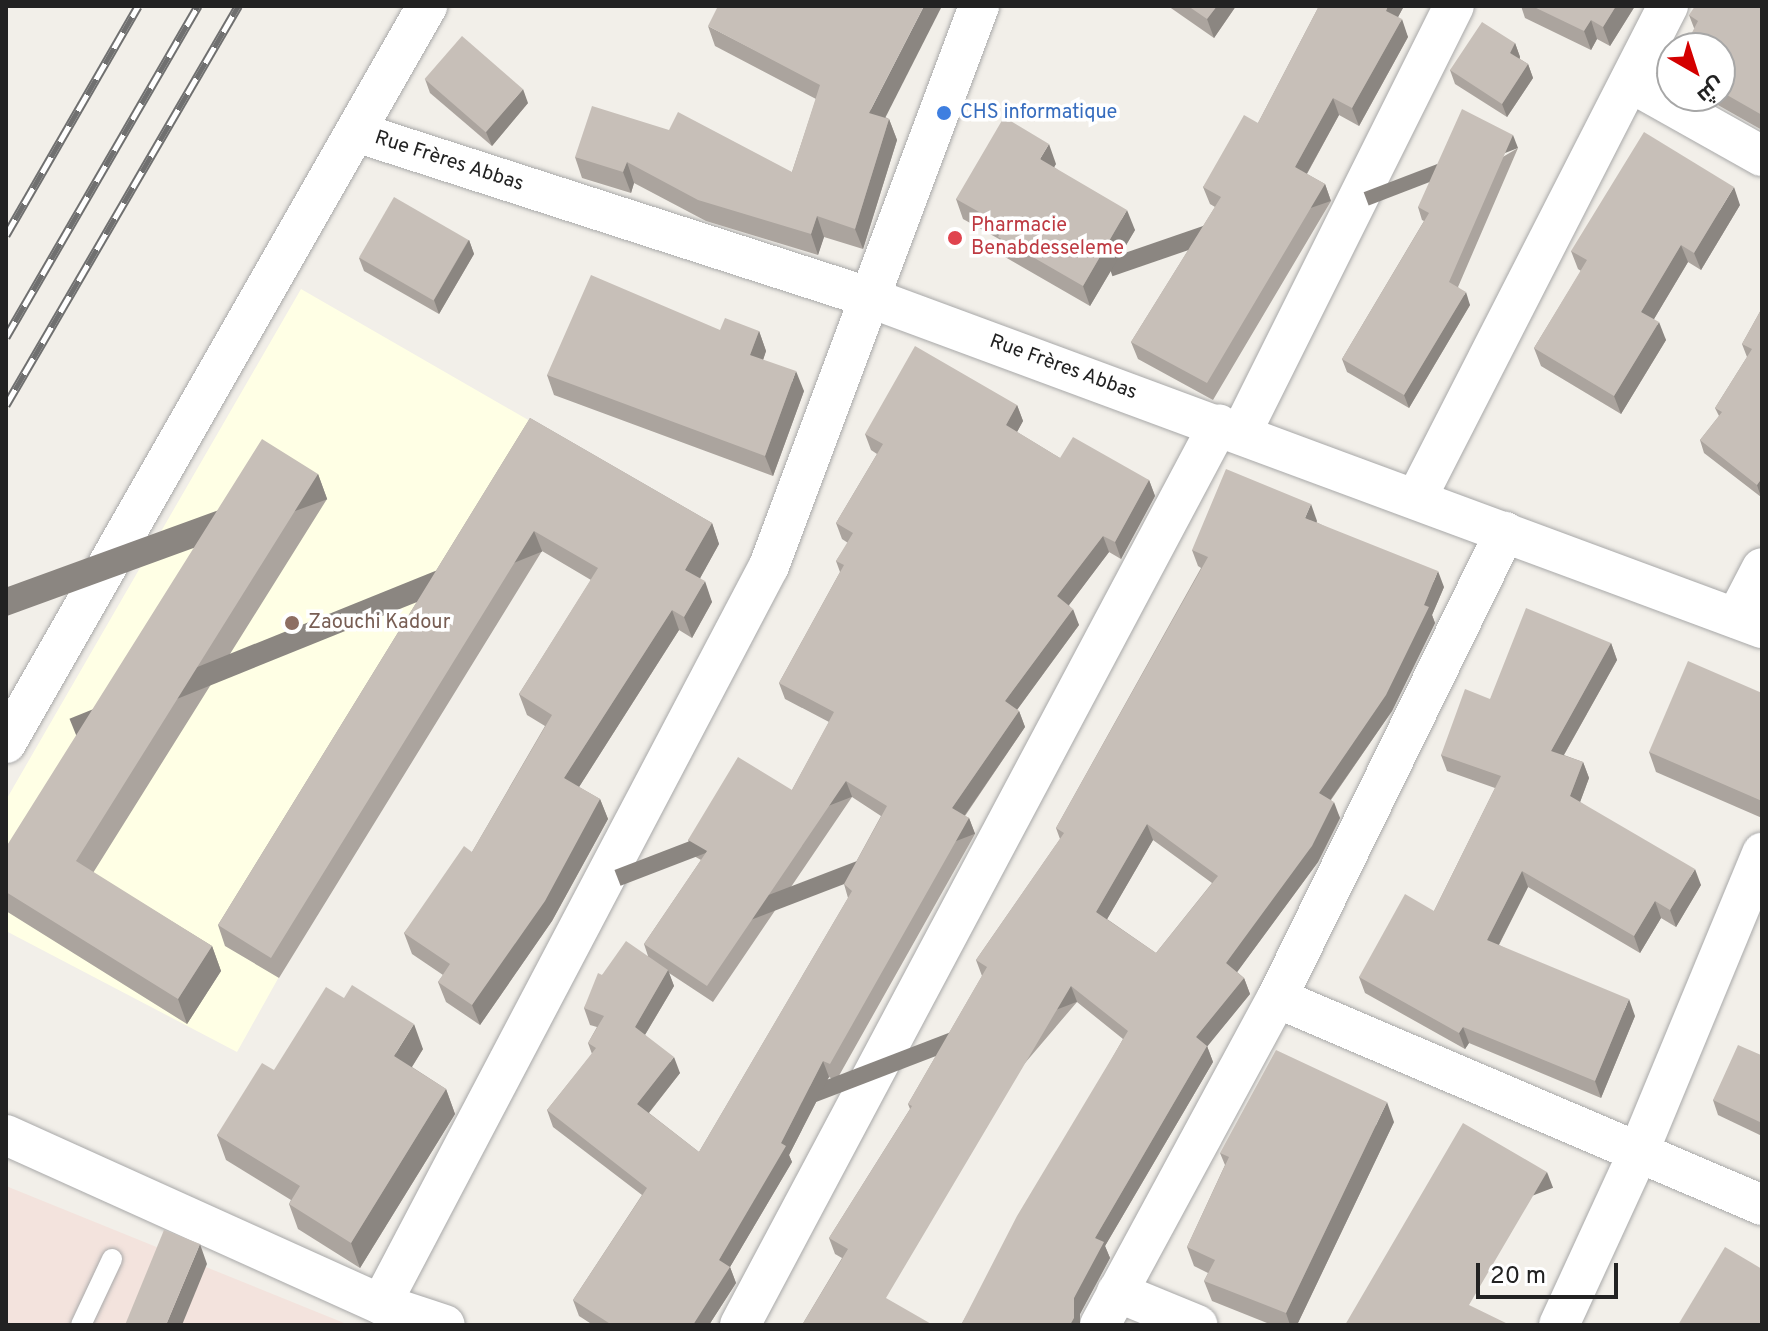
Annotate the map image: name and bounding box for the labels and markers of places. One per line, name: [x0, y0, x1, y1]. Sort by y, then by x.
place label: CHS informatique: [960, 101, 1117, 125]
marker: CHS informatique: [935, 104, 953, 122]
place label: Pharmacie Benabdesseleme: [971, 214, 1124, 261]
marker: Pharmacie Benabdesseleme: [946, 229, 964, 247]
place label: Zaouchi Kadour: [308, 611, 450, 635]
marker: Zaouchi Kadour: [283, 614, 301, 632]

